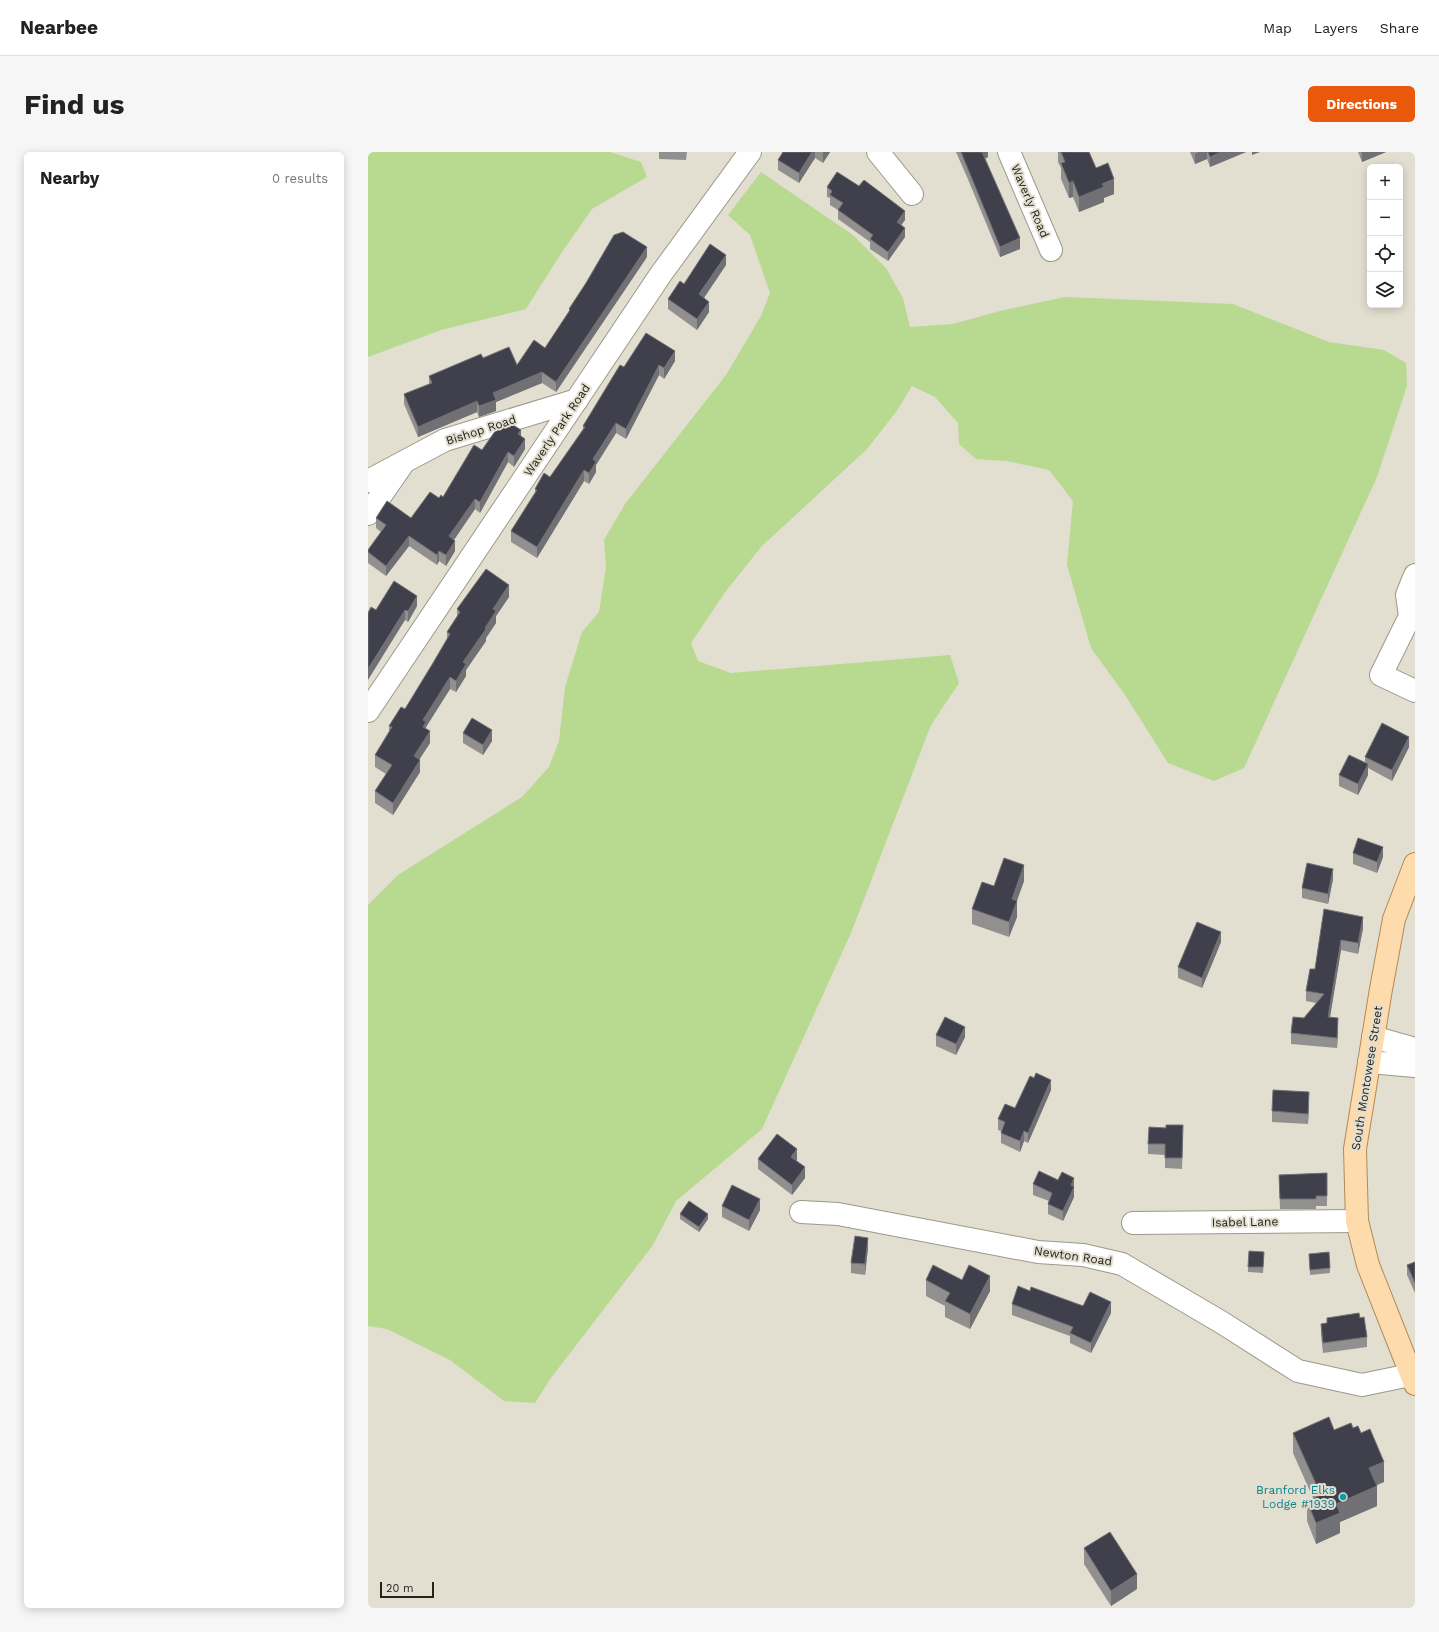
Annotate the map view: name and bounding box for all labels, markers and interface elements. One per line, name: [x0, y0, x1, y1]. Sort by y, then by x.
text: Nearbee: [20, 16, 98, 39]
text: Map: [1263, 20, 1292, 36]
text: Layers: [1314, 20, 1358, 36]
text: Share: [1380, 20, 1419, 36]
button: Directions: [1308, 86, 1415, 122]
text: Find us: [24, 88, 124, 121]
street label: Waverly Road: [1008, 162, 1052, 240]
map controls: [1367, 164, 1403, 308]
button: +: [1367, 164, 1403, 200]
text: Nearby: [40, 168, 99, 188]
text: 0 results: [272, 171, 328, 186]
button: −: [1367, 200, 1403, 236]
button: locate: [1367, 236, 1403, 272]
button: layers: [1367, 272, 1403, 308]
street label: Waverly Park Road: [521, 381, 593, 479]
street label: Bishop Road: [444, 412, 518, 448]
street label: South Montowese Street: [1349, 1005, 1385, 1151]
street label: Isabel Lane: [1212, 1214, 1279, 1230]
street label: Newton Road: [1033, 1244, 1113, 1268]
place label: Branford Elks Lodge #1939: [1256, 1483, 1335, 1511]
marker: Branford Elks Lodge #1939: [1338, 1492, 1348, 1502]
scale bar: [380, 1580, 434, 1599]
text: 20 m: [386, 1582, 414, 1595]

